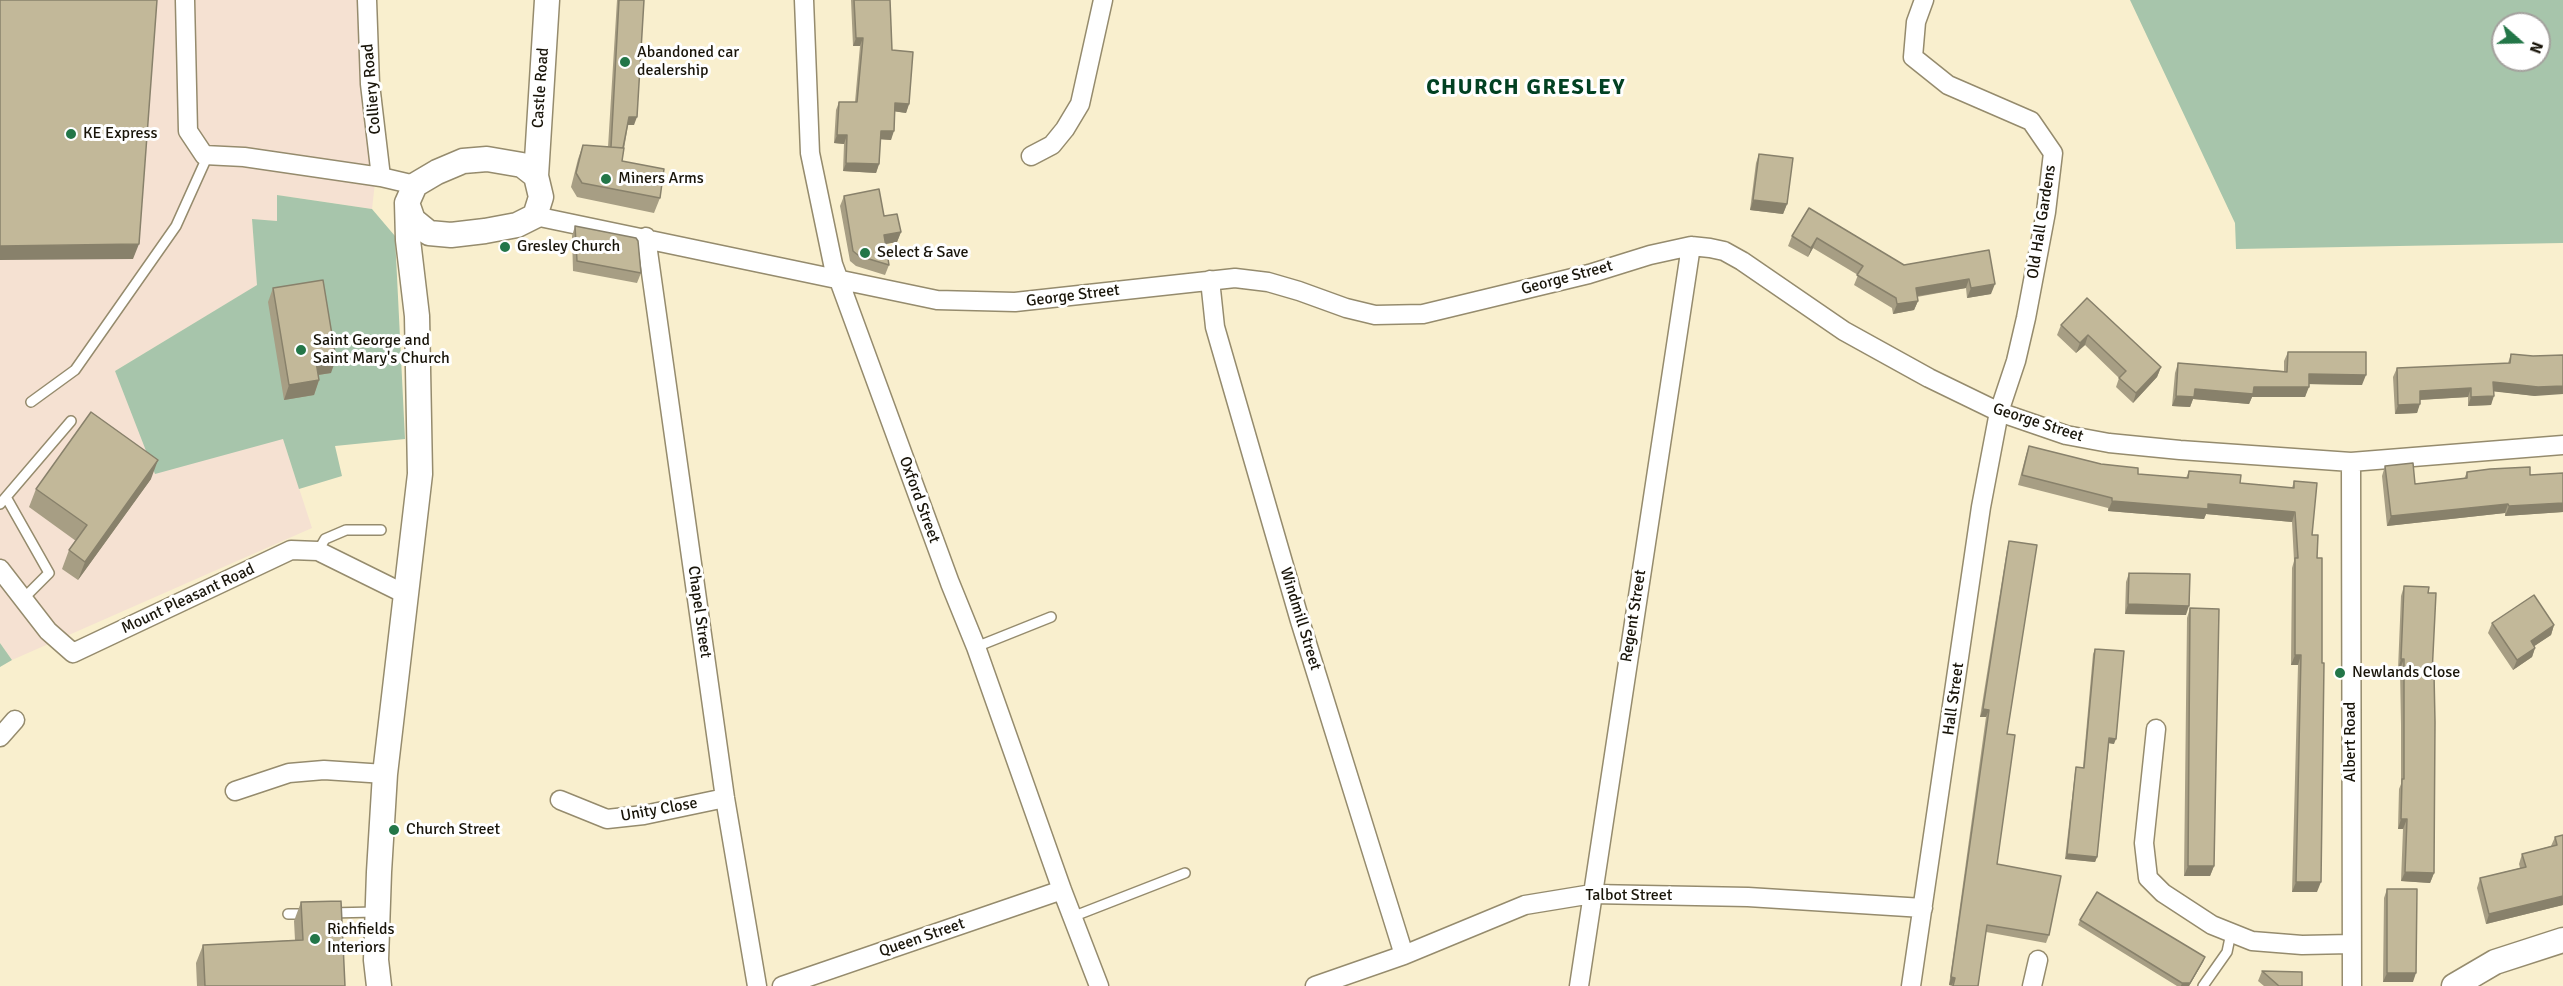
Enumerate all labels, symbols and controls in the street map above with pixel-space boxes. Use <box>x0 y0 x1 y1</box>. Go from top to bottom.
north arrow <box>2491 12 2551 72</box>
text: N <box>2525 39 2547 56</box>
street label: Colliery Road <box>358 43 386 135</box>
place label: Abandoned car dealership <box>637 43 739 81</box>
street label: Castle Road <box>529 47 553 129</box>
marker: Abandoned car dealership <box>618 55 632 69</box>
district label: CHURCH GRESLEY <box>1426 75 1626 101</box>
place label: KE Express <box>83 124 158 144</box>
marker: KE Express <box>64 127 78 141</box>
street label: Old Hall Gardens <box>2024 164 2060 280</box>
place label: Miners Arms <box>618 169 704 189</box>
marker: Miners Arms <box>599 172 613 186</box>
place label: Gresley Church <box>517 237 620 257</box>
marker: Gresley Church <box>498 240 512 254</box>
place label: Select & Save <box>877 243 968 263</box>
marker: Select & Save <box>858 246 872 260</box>
street label: George Street <box>1519 257 1615 299</box>
street label: George Street <box>1025 281 1121 311</box>
place label: Saint George and Saint Mary's Church <box>313 331 450 369</box>
marker: Saint George and Saint Mary's Church <box>294 343 308 357</box>
street label: George Street <box>1990 399 2086 447</box>
street label: Oxford Street <box>894 454 944 546</box>
street label: Mount Pleasant Road <box>118 560 258 638</box>
street label: Chapel Street <box>683 565 715 659</box>
street label: Windmill Street <box>1275 565 1325 673</box>
street label: Regent Street <box>1617 568 1651 664</box>
street label: Hall Street <box>1939 661 1969 737</box>
place label: Newlands Close <box>2352 663 2460 683</box>
marker: Newlands Close <box>2333 666 2347 680</box>
street label: Albert Road <box>2341 702 2361 782</box>
street label: Unity Close <box>619 794 699 826</box>
place label: Church Street <box>406 820 500 840</box>
marker: Church Street <box>387 823 401 837</box>
street label: Talbot Street <box>1586 886 1672 906</box>
street label: Queen Street <box>877 914 967 962</box>
place label: Richfields Interiors <box>327 920 395 958</box>
marker: Richfields Interiors <box>308 932 322 946</box>

